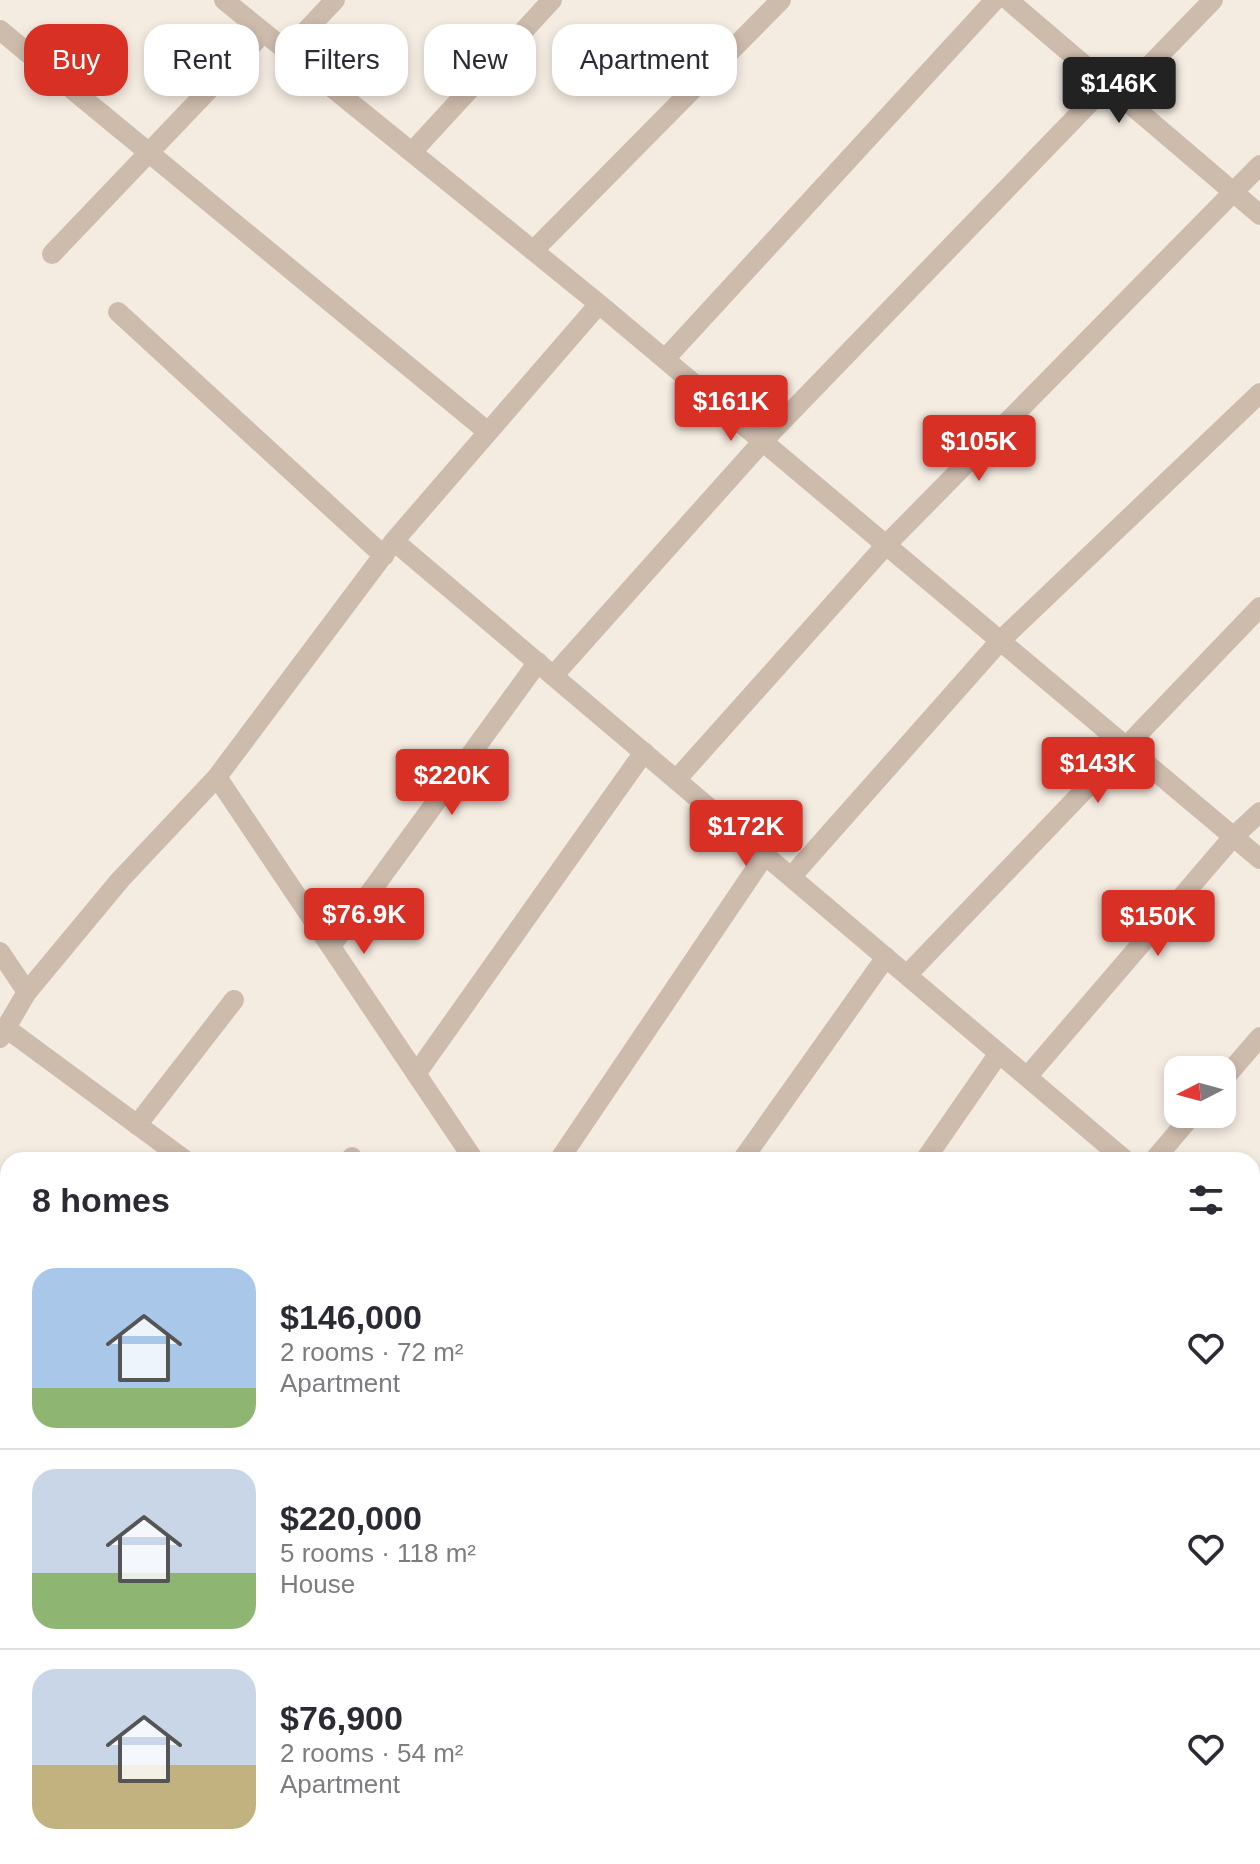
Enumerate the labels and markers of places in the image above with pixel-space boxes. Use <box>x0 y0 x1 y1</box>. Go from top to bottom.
pin: $146K <box>1063 57 1175 125</box>
pin: $161K <box>675 375 787 443</box>
pin: $105K <box>923 415 1035 483</box>
pin: $143K <box>1042 737 1154 805</box>
pin: $220K <box>396 749 508 817</box>
pin: $172K <box>690 800 802 868</box>
pin: $76.9K <box>299 888 429 956</box>
pin: $150K <box>1102 890 1214 958</box>

